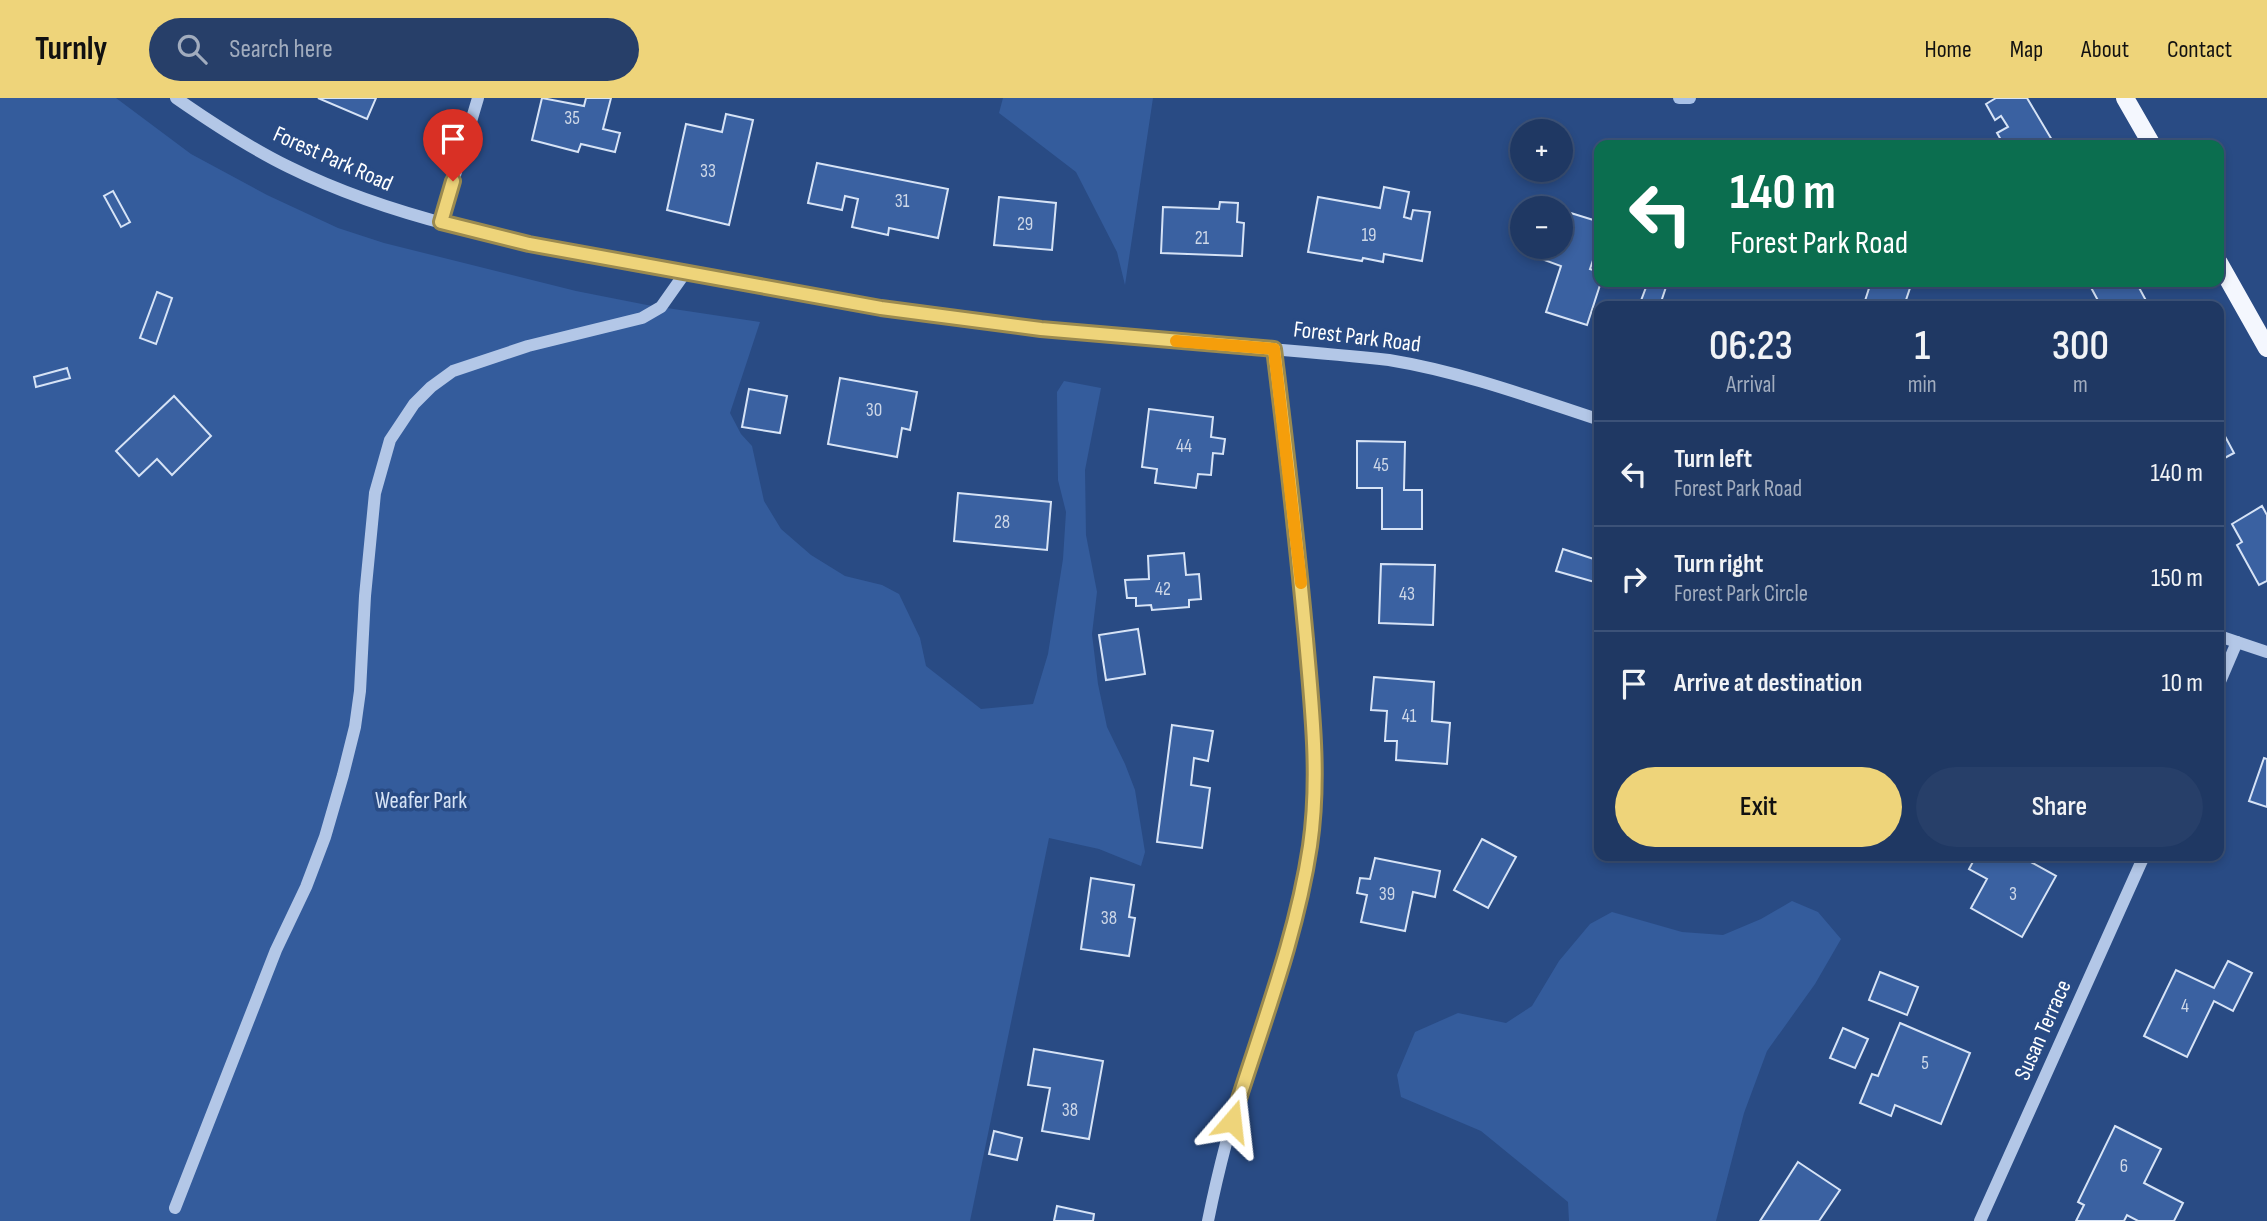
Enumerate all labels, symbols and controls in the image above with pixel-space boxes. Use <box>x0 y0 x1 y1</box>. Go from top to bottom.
search box <box>149 18 639 81</box>
text: Turnly <box>35 29 107 69</box>
icon: search <box>173 30 211 68</box>
text: Search here <box>229 34 333 65</box>
text: Home <box>1924 35 1972 64</box>
text: Map <box>2010 35 2043 64</box>
text: About <box>2081 35 2129 64</box>
text: Contact <box>2167 35 2232 64</box>
house number: 35 <box>564 107 580 130</box>
pin <box>423 109 483 181</box>
map controls <box>1510 119 1573 259</box>
button: + <box>1510 119 1573 182</box>
street label: Forest Park Road <box>269 120 397 198</box>
icon: arrive <box>434 120 472 158</box>
house number: 33 <box>700 160 716 183</box>
text: 140 m <box>1730 164 1836 223</box>
icon: left <box>1615 168 1706 259</box>
house number: 31 <box>895 190 910 213</box>
button: − <box>1510 196 1573 259</box>
house number: 29 <box>1017 213 1033 236</box>
house number: 19 <box>1361 224 1377 247</box>
text: Forest Park Road <box>1730 224 1908 263</box>
house number: 21 <box>1195 227 1210 250</box>
street label: Forest Park Road <box>1292 315 1422 359</box>
text: 06:23 <box>1709 321 1793 372</box>
text: 1 <box>1914 321 1930 372</box>
text: 300 <box>2052 321 2109 372</box>
text: Arrival <box>1726 371 1776 399</box>
text: min <box>1908 371 1937 399</box>
text: m <box>2073 371 2088 399</box>
house number: 30 <box>866 399 882 422</box>
house number: 44 <box>1176 435 1192 458</box>
text: Turn left <box>1674 444 1752 475</box>
house number: 45 <box>1373 454 1389 477</box>
icon: left <box>1615 455 1653 493</box>
text: 140 m <box>2151 458 2203 489</box>
text: Forest Park Road <box>1674 475 1802 503</box>
house number: 28 <box>994 511 1010 534</box>
text: Turn right <box>1674 549 1763 580</box>
icon: right <box>1615 560 1653 598</box>
text: 150 m <box>2151 563 2203 594</box>
house number: 42 <box>1155 578 1171 601</box>
text: Forest Park Circle <box>1674 580 1808 608</box>
house number: 43 <box>1399 583 1415 606</box>
icon: arrive <box>1615 665 1653 703</box>
text: Arrive at destination <box>1674 668 1862 699</box>
text: 10 m <box>2161 668 2203 699</box>
house number: 41 <box>1402 705 1417 728</box>
button: Exit <box>1615 767 1902 847</box>
button: Share <box>1916 767 2203 847</box>
park label: Weafer Park <box>375 787 467 815</box>
house number: 39 <box>1379 883 1395 906</box>
house number: 3 <box>2009 883 2017 906</box>
house number: 38 <box>1101 907 1117 930</box>
street label: Susan Terrace <box>2008 975 2078 1085</box>
house number: 4 <box>2181 995 2189 1018</box>
house number: 5 <box>1921 1052 1929 1075</box>
position arrow <box>1195 1084 1269 1158</box>
house number: 38 <box>1062 1099 1078 1122</box>
house number: 6 <box>2120 1155 2128 1178</box>

